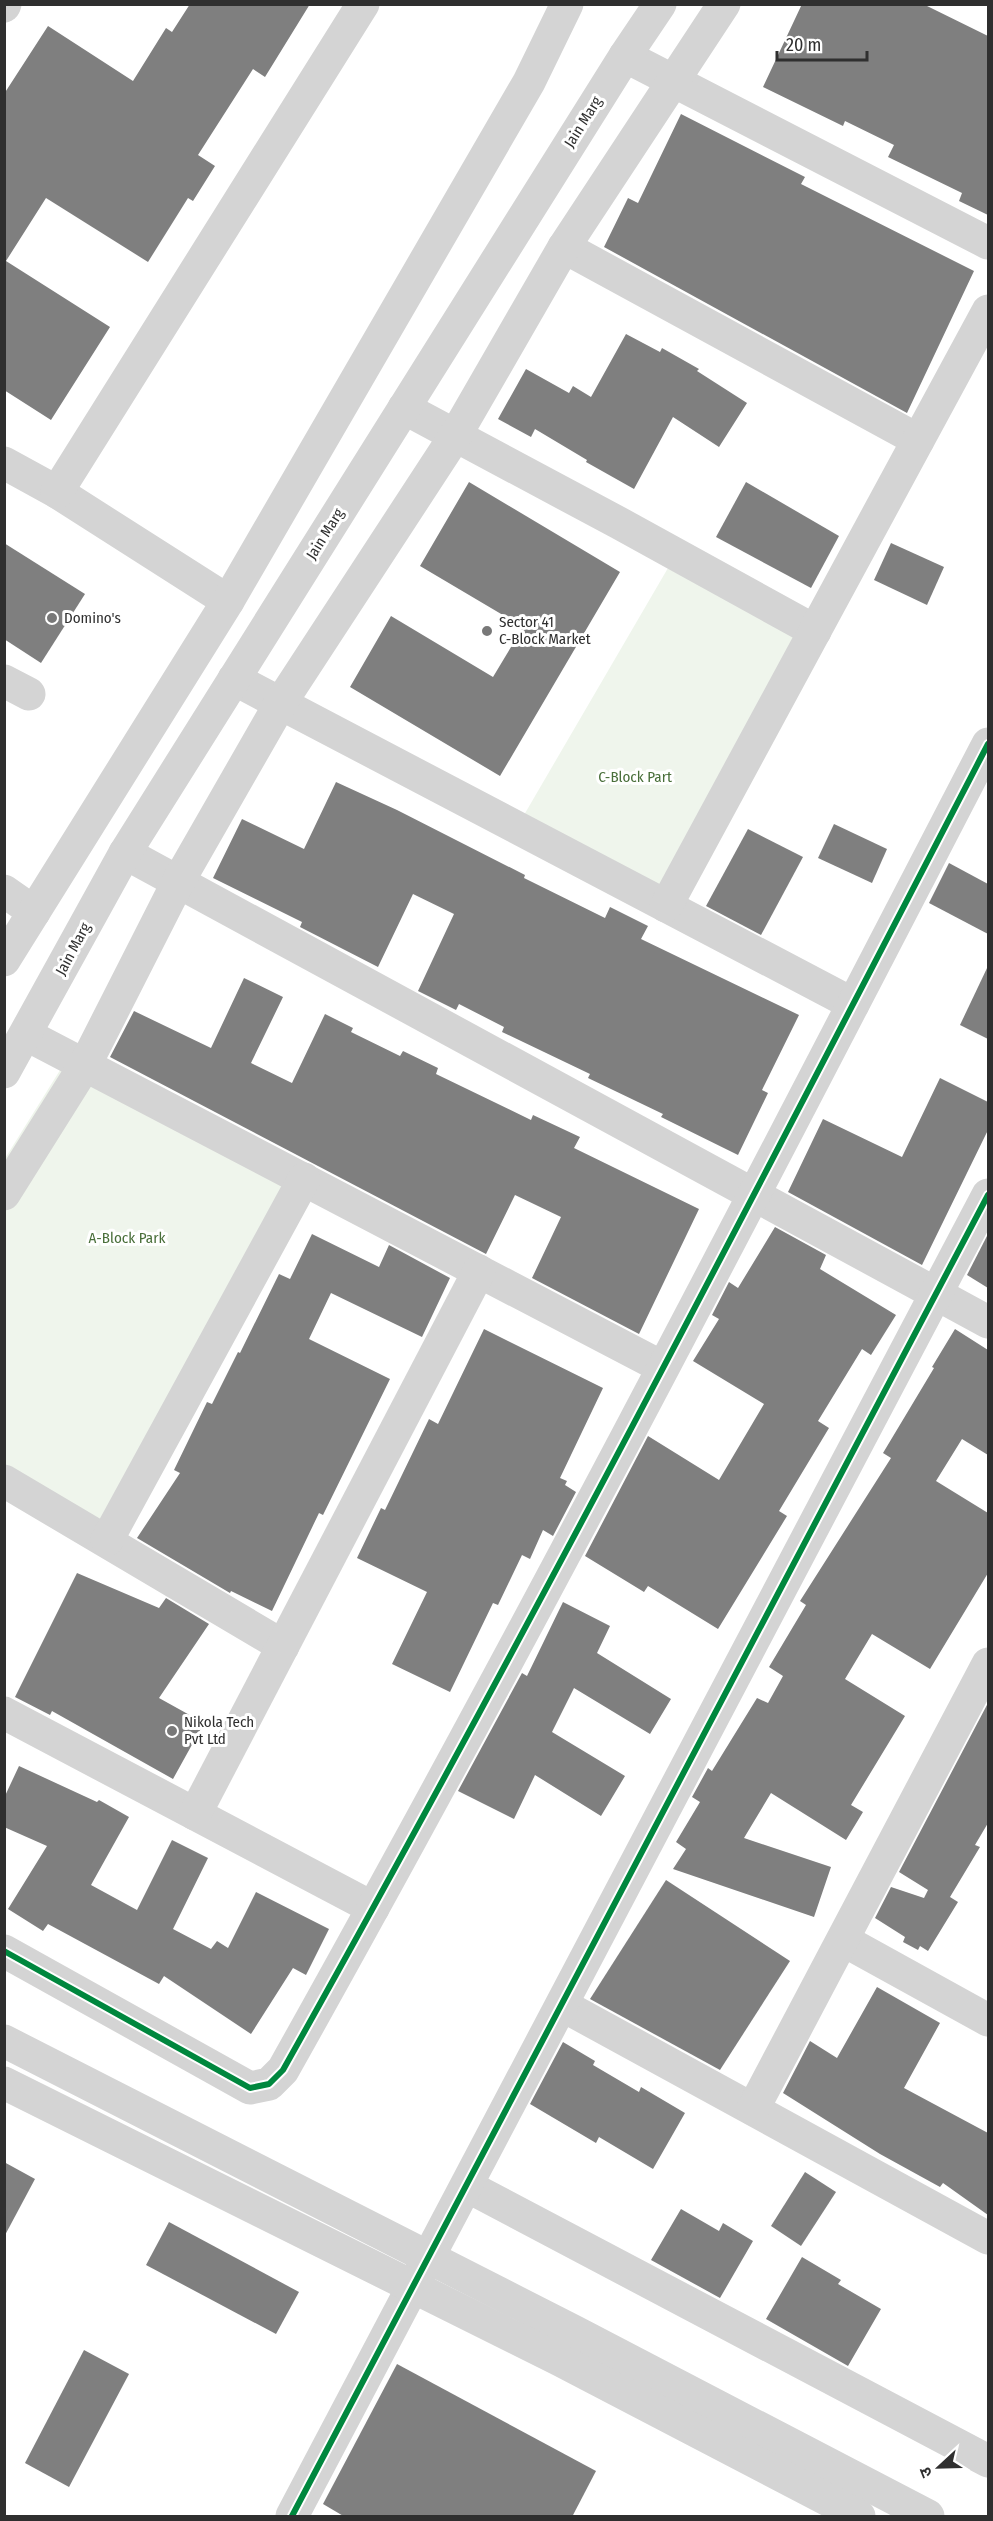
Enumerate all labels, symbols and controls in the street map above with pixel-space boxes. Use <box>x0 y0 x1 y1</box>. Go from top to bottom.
scale bar <box>777 24 867 62</box>
text: 20 m <box>786 34 821 56</box>
street label: Jain Marg <box>560 93 606 151</box>
street label: Jain Marg <box>302 505 348 563</box>
place label: Domino's <box>64 609 121 627</box>
marker: Domino's <box>45 611 59 625</box>
place label: Sector 41 C-Block Market <box>499 613 591 648</box>
marker: Sector 41 C-Block Market <box>480 624 494 638</box>
park label: C-Block Part <box>598 768 672 786</box>
street label: Jain Marg <box>52 920 94 978</box>
park label: A-Block Park <box>89 1229 165 1247</box>
place label: Nikola Tech Pvt Ltd <box>184 1713 254 1748</box>
marker: Nikola Tech Pvt Ltd <box>165 1724 179 1738</box>
north arrow <box>909 2437 969 2497</box>
text: उ <box>915 2464 936 2480</box>

